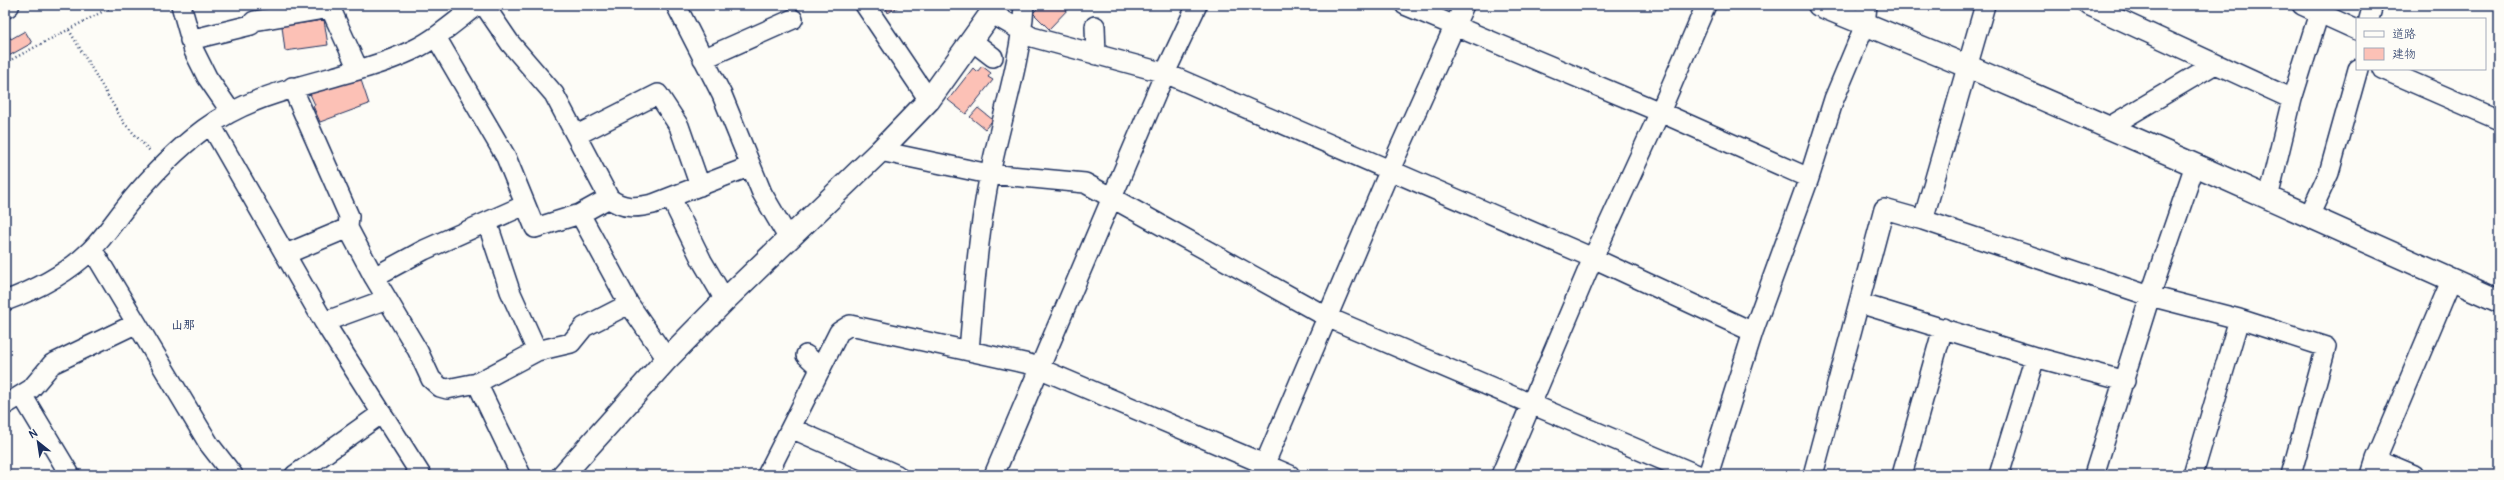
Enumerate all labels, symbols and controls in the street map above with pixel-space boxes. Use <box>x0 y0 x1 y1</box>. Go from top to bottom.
legend <box>2356 18 2486 70</box>
text: 道路 <box>2392 27 2416 42</box>
text: 建物 <box>2392 47 2416 62</box>
district label: 山那 <box>171 318 195 333</box>
north arrow <box>18 422 58 462</box>
text: N <box>27 426 40 441</box>

